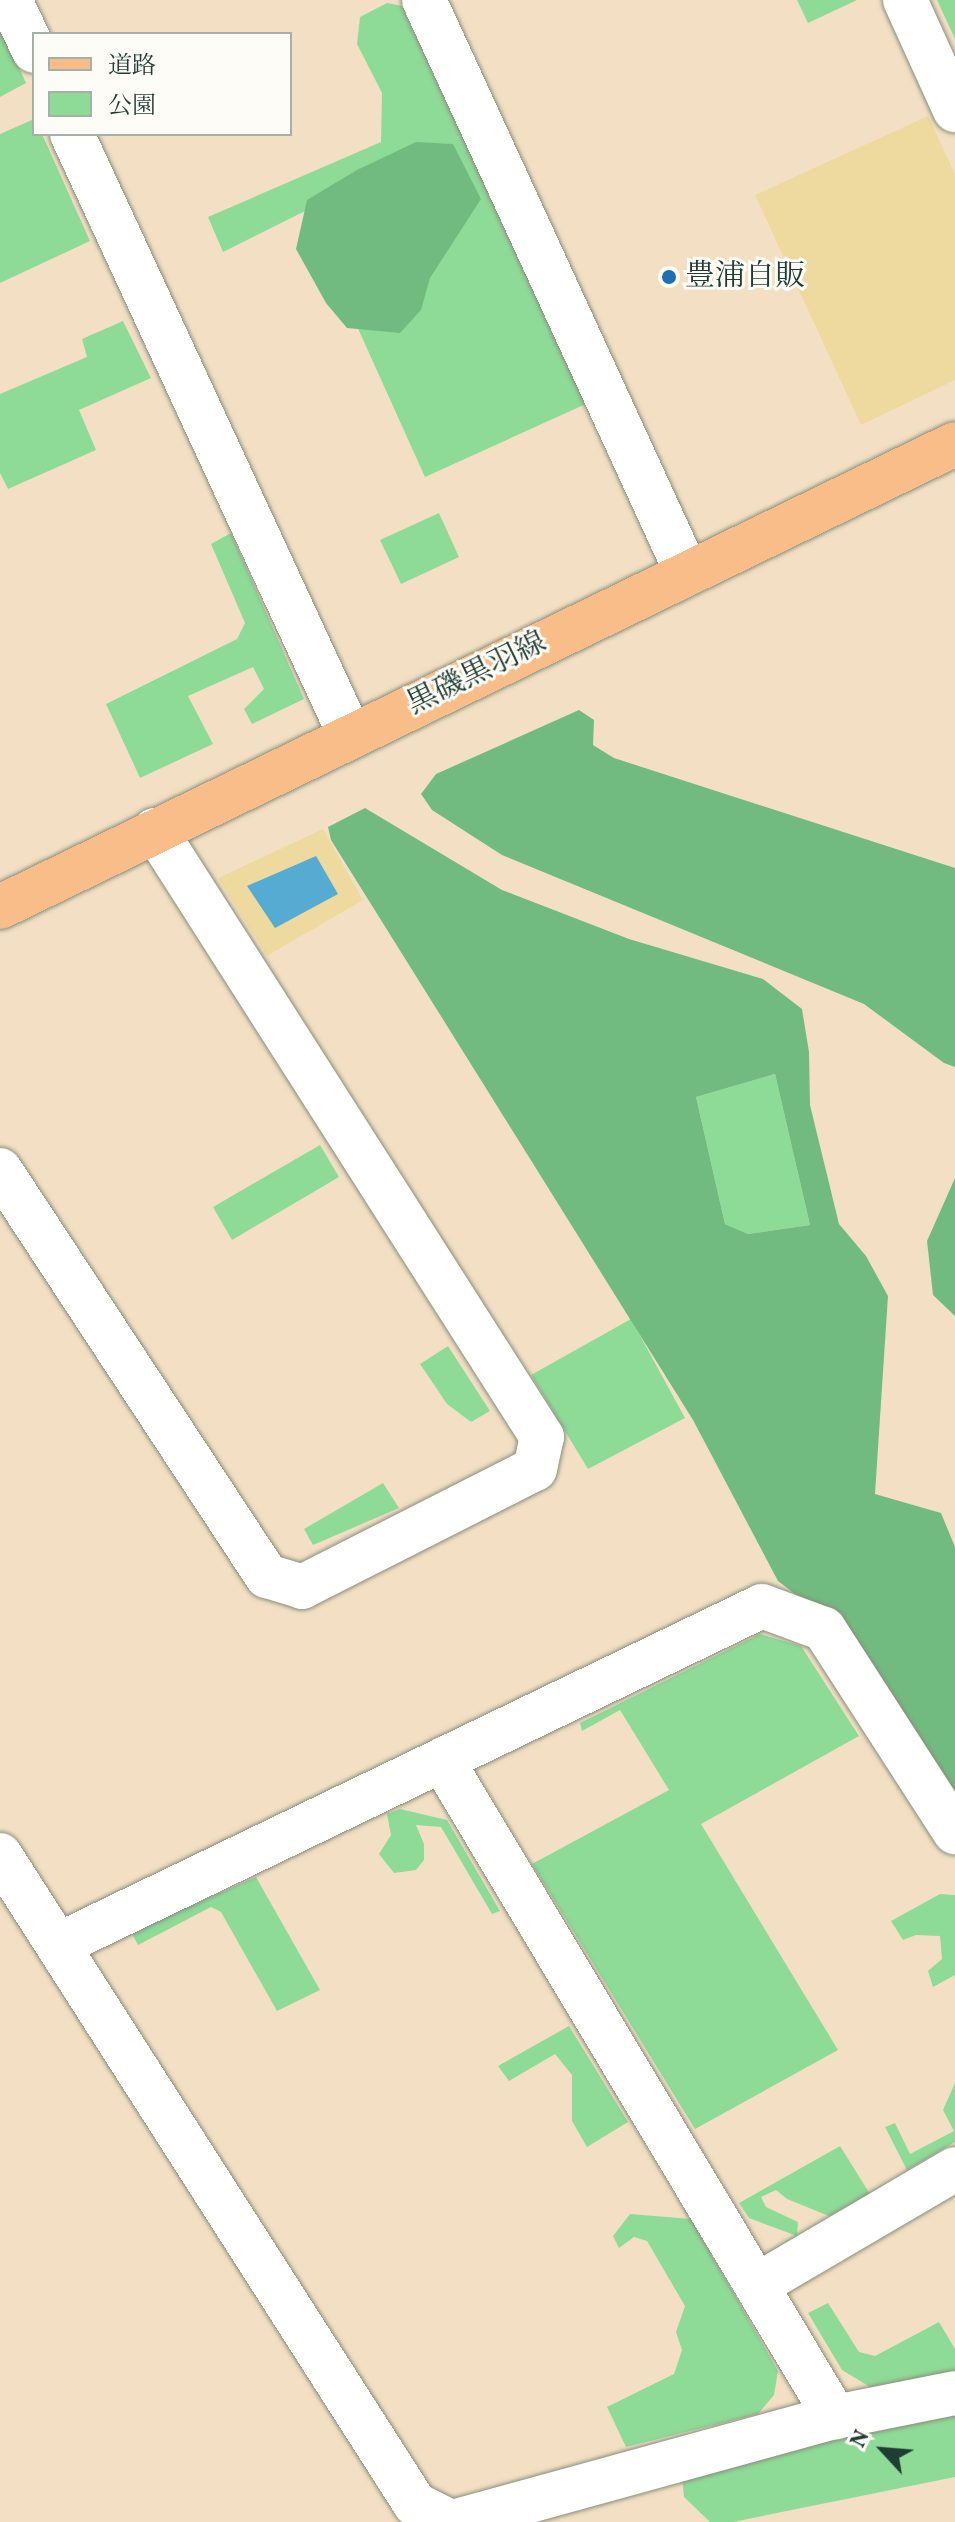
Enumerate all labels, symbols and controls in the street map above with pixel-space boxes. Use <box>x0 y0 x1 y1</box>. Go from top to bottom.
legend <box>32 32 292 136</box>
text: 道路 <box>108 50 156 84</box>
text: 公園 <box>108 90 156 124</box>
place label: 豊浦自販 <box>685 259 805 295</box>
marker: 豊浦自販 <box>660 268 678 286</box>
street label: 黒磯黒羽線 <box>402 625 552 723</box>
north arrow <box>843 2410 923 2490</box>
text: N <box>844 2425 878 2453</box>

